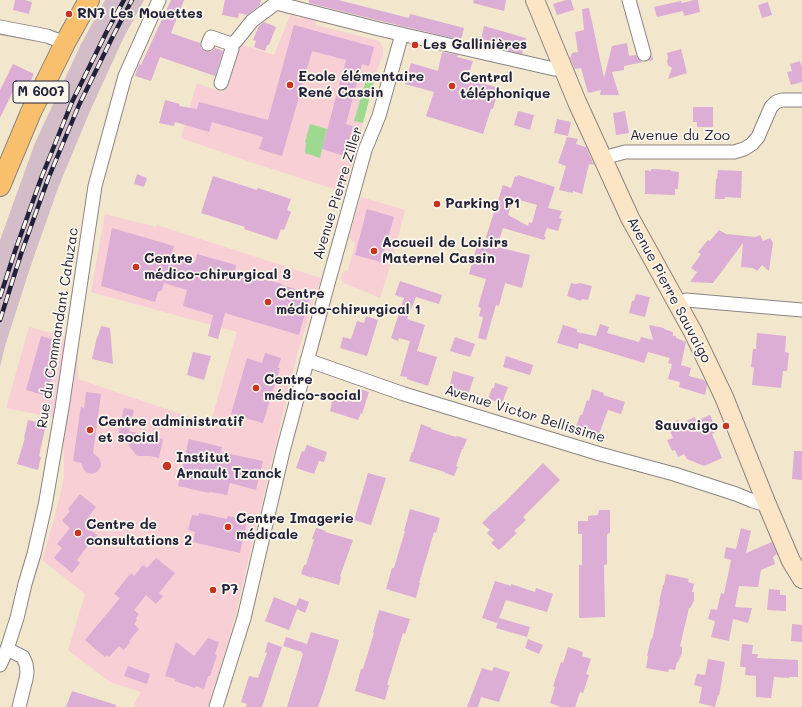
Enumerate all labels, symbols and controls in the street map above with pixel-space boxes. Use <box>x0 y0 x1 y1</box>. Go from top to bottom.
place label: RN7 Les Mouettes <box>77 6 203 22</box>
marker: RN7 Les Mouettes <box>64 9 74 19</box>
place label: Les Gallinières <box>423 37 527 53</box>
marker: Les Gallinières <box>410 40 420 50</box>
place label: Ecole élémentaire René Cassin <box>298 69 424 102</box>
place label: Central téléphonique <box>460 70 550 102</box>
marker: Ecole élémentaire René Cassin <box>285 80 295 90</box>
road number: M 6007 <box>13 81 69 103</box>
marker: Central téléphonique <box>447 81 457 91</box>
street label: Avenue Pierre Ziller <box>310 125 366 261</box>
street label: Avenue du Zoo <box>630 128 730 144</box>
place label: Parking P1 <box>445 196 520 212</box>
marker: Parking P1 <box>432 199 442 209</box>
street label: Avenue Pierre Sauvaigo <box>623 214 715 366</box>
street label: Rue du Commandant Cahuzac <box>34 226 82 430</box>
place label: Accueil de Loisirs Maternel Cassin <box>382 235 508 268</box>
marker: Accueil de Loisirs Maternel Cassin <box>369 246 379 256</box>
place label: Centre médico-chirurgical 3 <box>144 251 291 284</box>
marker: Centre médico-chirurgical 3 <box>131 262 141 272</box>
place label: Centre médico-chirurgical 1 <box>276 286 421 318</box>
marker: Centre médico-chirurgical 1 <box>263 297 273 307</box>
place label: Centre médico-social <box>264 372 361 404</box>
street label: Avenue Victor Bellissime <box>443 382 607 446</box>
marker: Centre médico-social <box>251 383 261 393</box>
place label: Centre administratif et social <box>98 414 244 446</box>
place label: Sauvaigo <box>655 418 718 434</box>
marker: Sauvaigo <box>721 421 731 431</box>
marker: Centre administratif et social <box>85 425 95 435</box>
place label: Institut Arnault Tzanck <box>176 450 281 482</box>
marker: Institut Arnault Tzanck <box>161 460 173 472</box>
place label: Centre Imagerie médicale <box>236 511 354 544</box>
place label: Centre de consultations 2 <box>86 517 192 550</box>
marker: Centre Imagerie médicale <box>223 522 233 532</box>
marker: Centre de consultations 2 <box>73 528 83 538</box>
place label: P7 <box>221 582 238 598</box>
marker: P7 <box>208 585 218 595</box>

